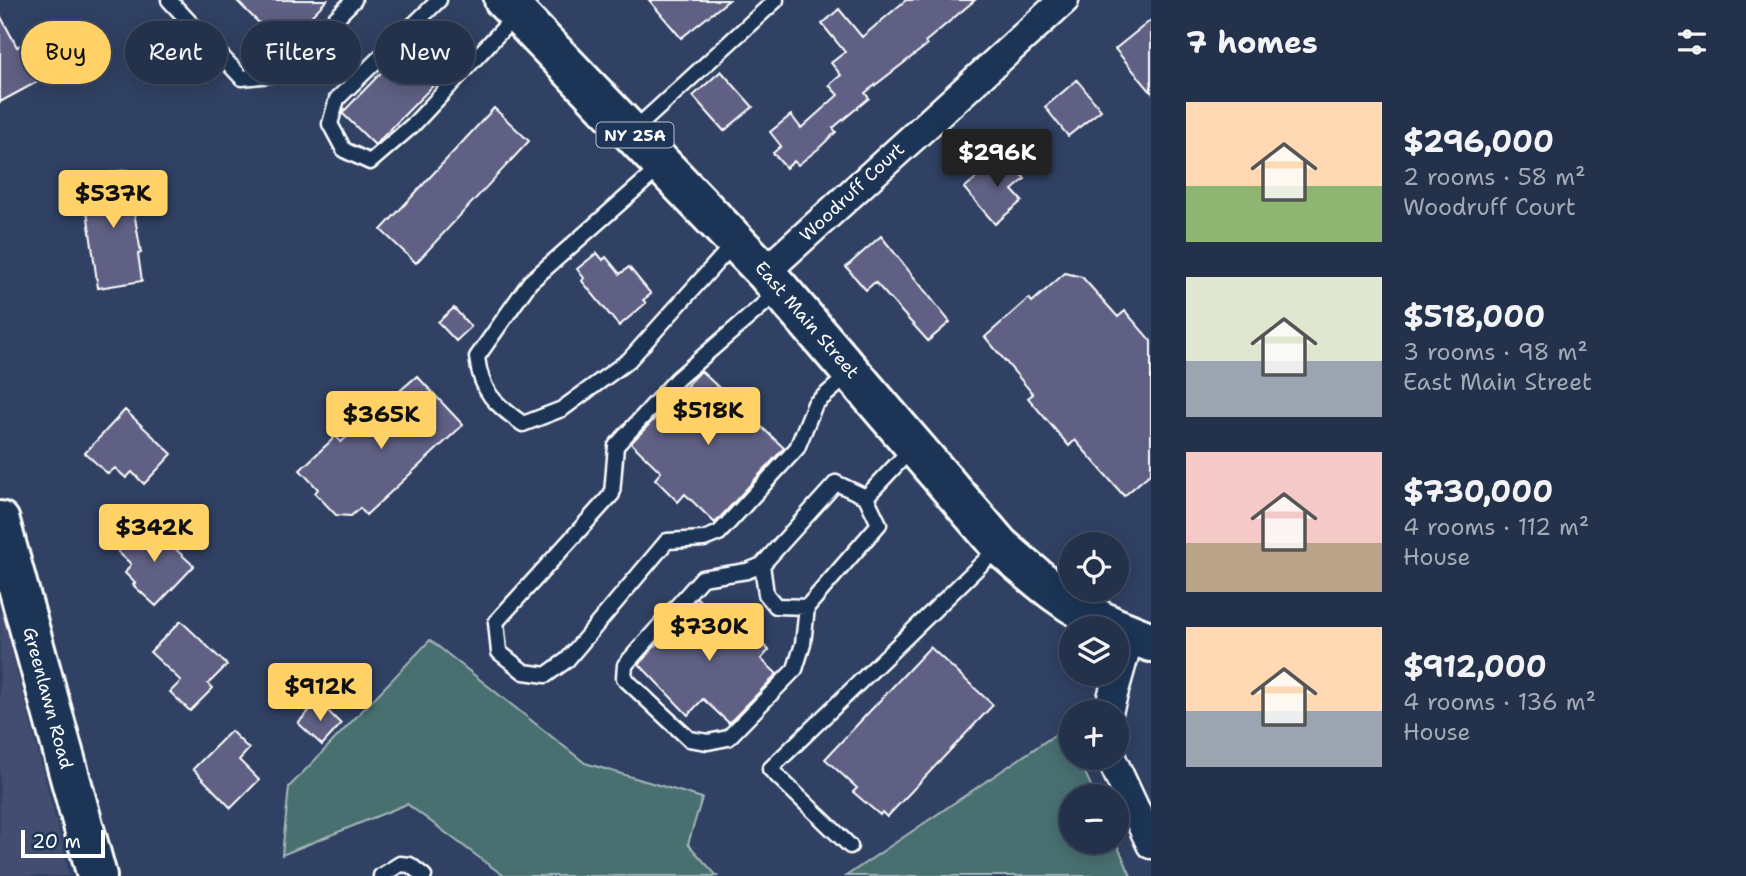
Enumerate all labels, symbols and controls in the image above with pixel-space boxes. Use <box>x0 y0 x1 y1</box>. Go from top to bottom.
chip: Buy <box>21 21 111 84</box>
chip: Rent <box>125 21 227 84</box>
chip: Filters <box>241 21 361 84</box>
chip: New <box>375 21 475 84</box>
text: 7 homes <box>1186 22 1318 63</box>
icon: filters <box>1673 23 1711 61</box>
text: $296,000 <box>1403 121 1554 162</box>
road number: NY 25A <box>596 122 674 148</box>
pin: $296K <box>948 130 1046 189</box>
icon: home <box>1242 130 1326 214</box>
street label: Woodruff Court <box>794 137 910 247</box>
text: $296K <box>958 137 1036 167</box>
text: 2 rooms · 58 m² <box>1403 162 1586 192</box>
pin: $537K <box>64 170 162 230</box>
text: $537K <box>75 178 151 208</box>
text: Woodruff Court <box>1403 192 1576 222</box>
street label: East Main Street <box>749 256 865 384</box>
text: $518,000 <box>1403 296 1545 337</box>
icon: home <box>1242 305 1326 389</box>
text: 3 rooms · 98 m² <box>1403 337 1588 367</box>
text: East Main Street <box>1403 367 1592 397</box>
pin: $518K <box>659 388 757 447</box>
pin: $365K <box>332 392 430 451</box>
text: $518K <box>672 395 744 425</box>
text: $365K <box>342 399 420 429</box>
text: $730,000 <box>1403 471 1553 512</box>
icon: home <box>1242 480 1326 564</box>
pin: $342K <box>105 504 203 564</box>
text: $342K <box>115 512 193 542</box>
text: 4 rooms · 112 m² <box>1403 512 1589 542</box>
map controls <box>1059 532 1129 854</box>
button: locate <box>1059 532 1129 602</box>
text: House <box>1403 542 1471 572</box>
pin: $730K <box>660 604 758 663</box>
text: $730K <box>670 611 748 641</box>
button: layers <box>1059 616 1129 686</box>
street label: Greenlawn Road <box>17 624 79 772</box>
text: $912,000 <box>1403 646 1547 687</box>
icon: home <box>1242 655 1326 739</box>
pin: $912K <box>271 664 369 723</box>
text: $912K <box>284 671 356 701</box>
text: 4 rooms · 136 m² <box>1403 687 1596 717</box>
button: + <box>1059 700 1129 770</box>
text: House <box>1403 717 1471 747</box>
button: − <box>1059 784 1129 854</box>
scale bar <box>21 827 105 859</box>
text: 20 m <box>32 829 81 854</box>

